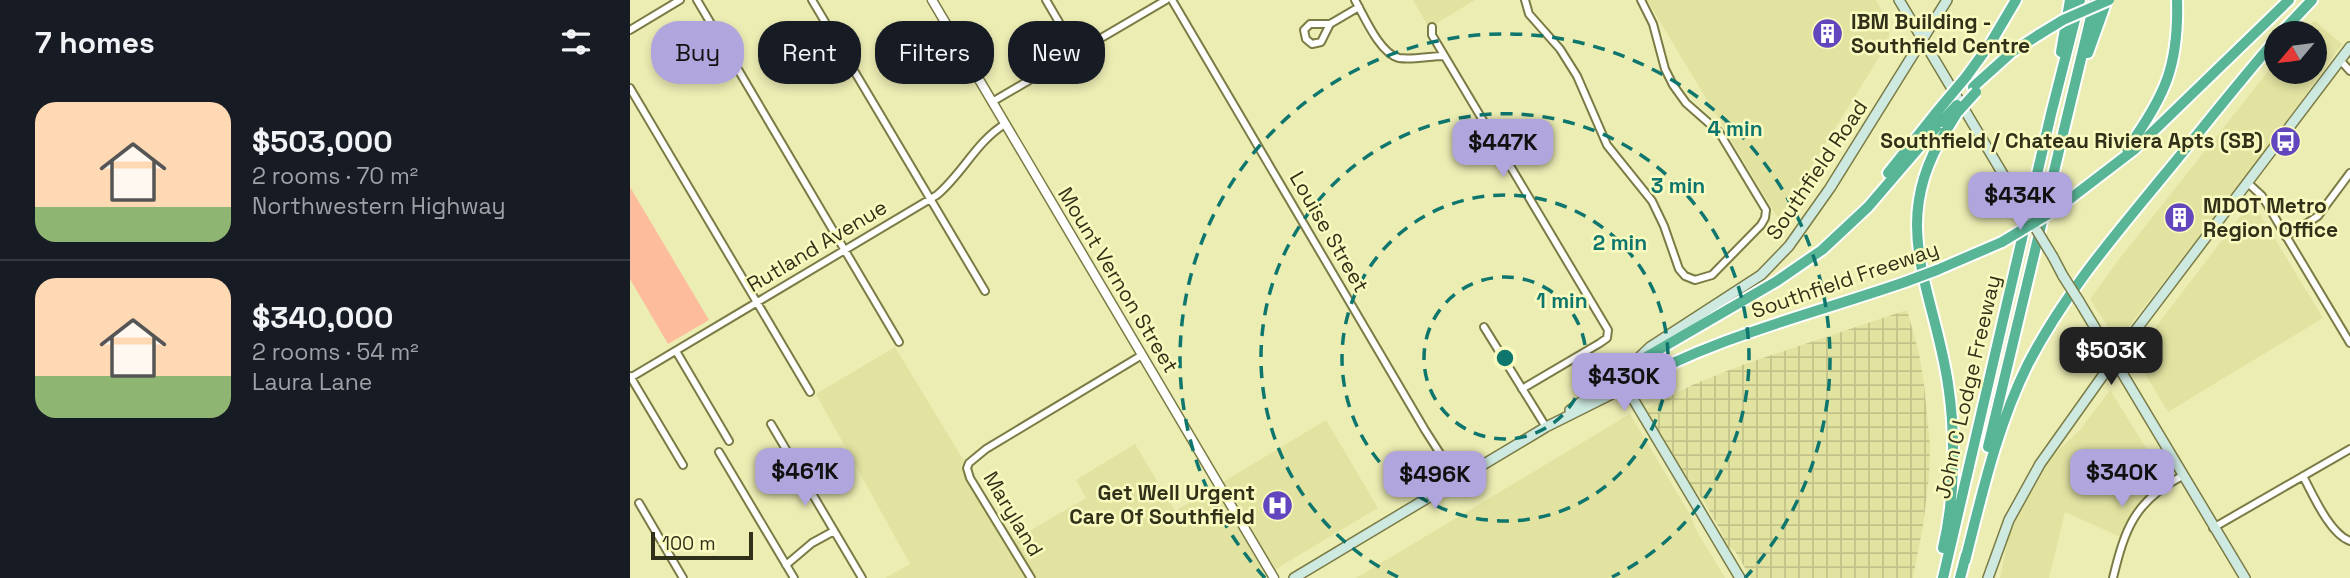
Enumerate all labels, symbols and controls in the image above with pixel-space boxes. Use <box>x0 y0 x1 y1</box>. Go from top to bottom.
place label: IBM Building - Southfield Centre <box>1851 8 2030 59</box>
building icon: IBM Building - Southfield Centre <box>1811 17 1845 51</box>
chip: Buy <box>651 21 744 84</box>
chip: Rent <box>758 21 861 84</box>
chip: Filters <box>875 21 994 84</box>
chip: New <box>1008 21 1105 84</box>
north arrow <box>2264 21 2328 84</box>
map controls <box>2264 21 2327 84</box>
text: 7 homes <box>35 23 155 62</box>
icon: filters <box>557 23 595 61</box>
street label: Southfield Road <box>1760 95 1873 245</box>
text: 4 min <box>1707 115 1763 142</box>
pin: $447K <box>1454 120 1552 179</box>
text: $503,000 <box>252 122 393 161</box>
bus stop icon: Southfield / Chateau Riviera Apts (SB) <box>2269 124 2303 158</box>
text: $447K <box>1468 127 1538 157</box>
place label: Southfield / Chateau Riviera Apts (SB) <box>1880 127 2263 154</box>
icon: home <box>91 130 175 214</box>
text: 2 rooms · 70 m² <box>252 161 418 191</box>
street label: Louise Street <box>1284 166 1375 297</box>
text: 3 min <box>1651 172 1705 199</box>
pin: $434K <box>1971 173 2069 232</box>
text: $434K <box>1984 180 2056 210</box>
street label: Mount Vernon Street <box>1052 182 1185 378</box>
text: Northwestern Highway <box>252 191 506 221</box>
place label: MDOT Metro Region Office <box>2203 192 2338 243</box>
street label: Rutland Avenue <box>742 193 892 298</box>
building icon: MDOT Metro Region Office <box>2163 201 2197 235</box>
text: 2 min <box>1593 229 1647 256</box>
street label: Southfield Freeway <box>1748 235 1942 324</box>
street label: John C Lodge Freeway <box>1929 272 2006 501</box>
text: 1 min <box>1536 287 1588 314</box>
text: $340,000 <box>252 298 393 337</box>
icon: home <box>91 306 175 390</box>
pin: $503K <box>2062 328 2160 387</box>
text: $503K <box>2075 335 2147 365</box>
text: 2 rooms · 54 m² <box>252 337 419 367</box>
centre of rings <box>1493 346 1517 370</box>
pin: $430K <box>1575 354 1673 413</box>
text: $430K <box>1588 361 1660 391</box>
text: Laura Lane <box>252 367 372 397</box>
pin: $461K <box>756 448 854 508</box>
pin: $340K <box>2073 449 2171 509</box>
pin: $496K <box>1386 452 1484 511</box>
text: $461K <box>771 456 839 486</box>
text: $340K <box>2086 457 2158 487</box>
text: $496K <box>1399 459 1471 489</box>
street label: Maryland <box>977 466 1049 561</box>
place label: Get Well Urgent Care Of Southfield <box>1069 479 1255 530</box>
hospital icon: Get Well Urgent Care Of Southfield <box>1261 488 1295 522</box>
scale bar <box>651 529 752 561</box>
text: 100 m <box>662 531 716 556</box>

